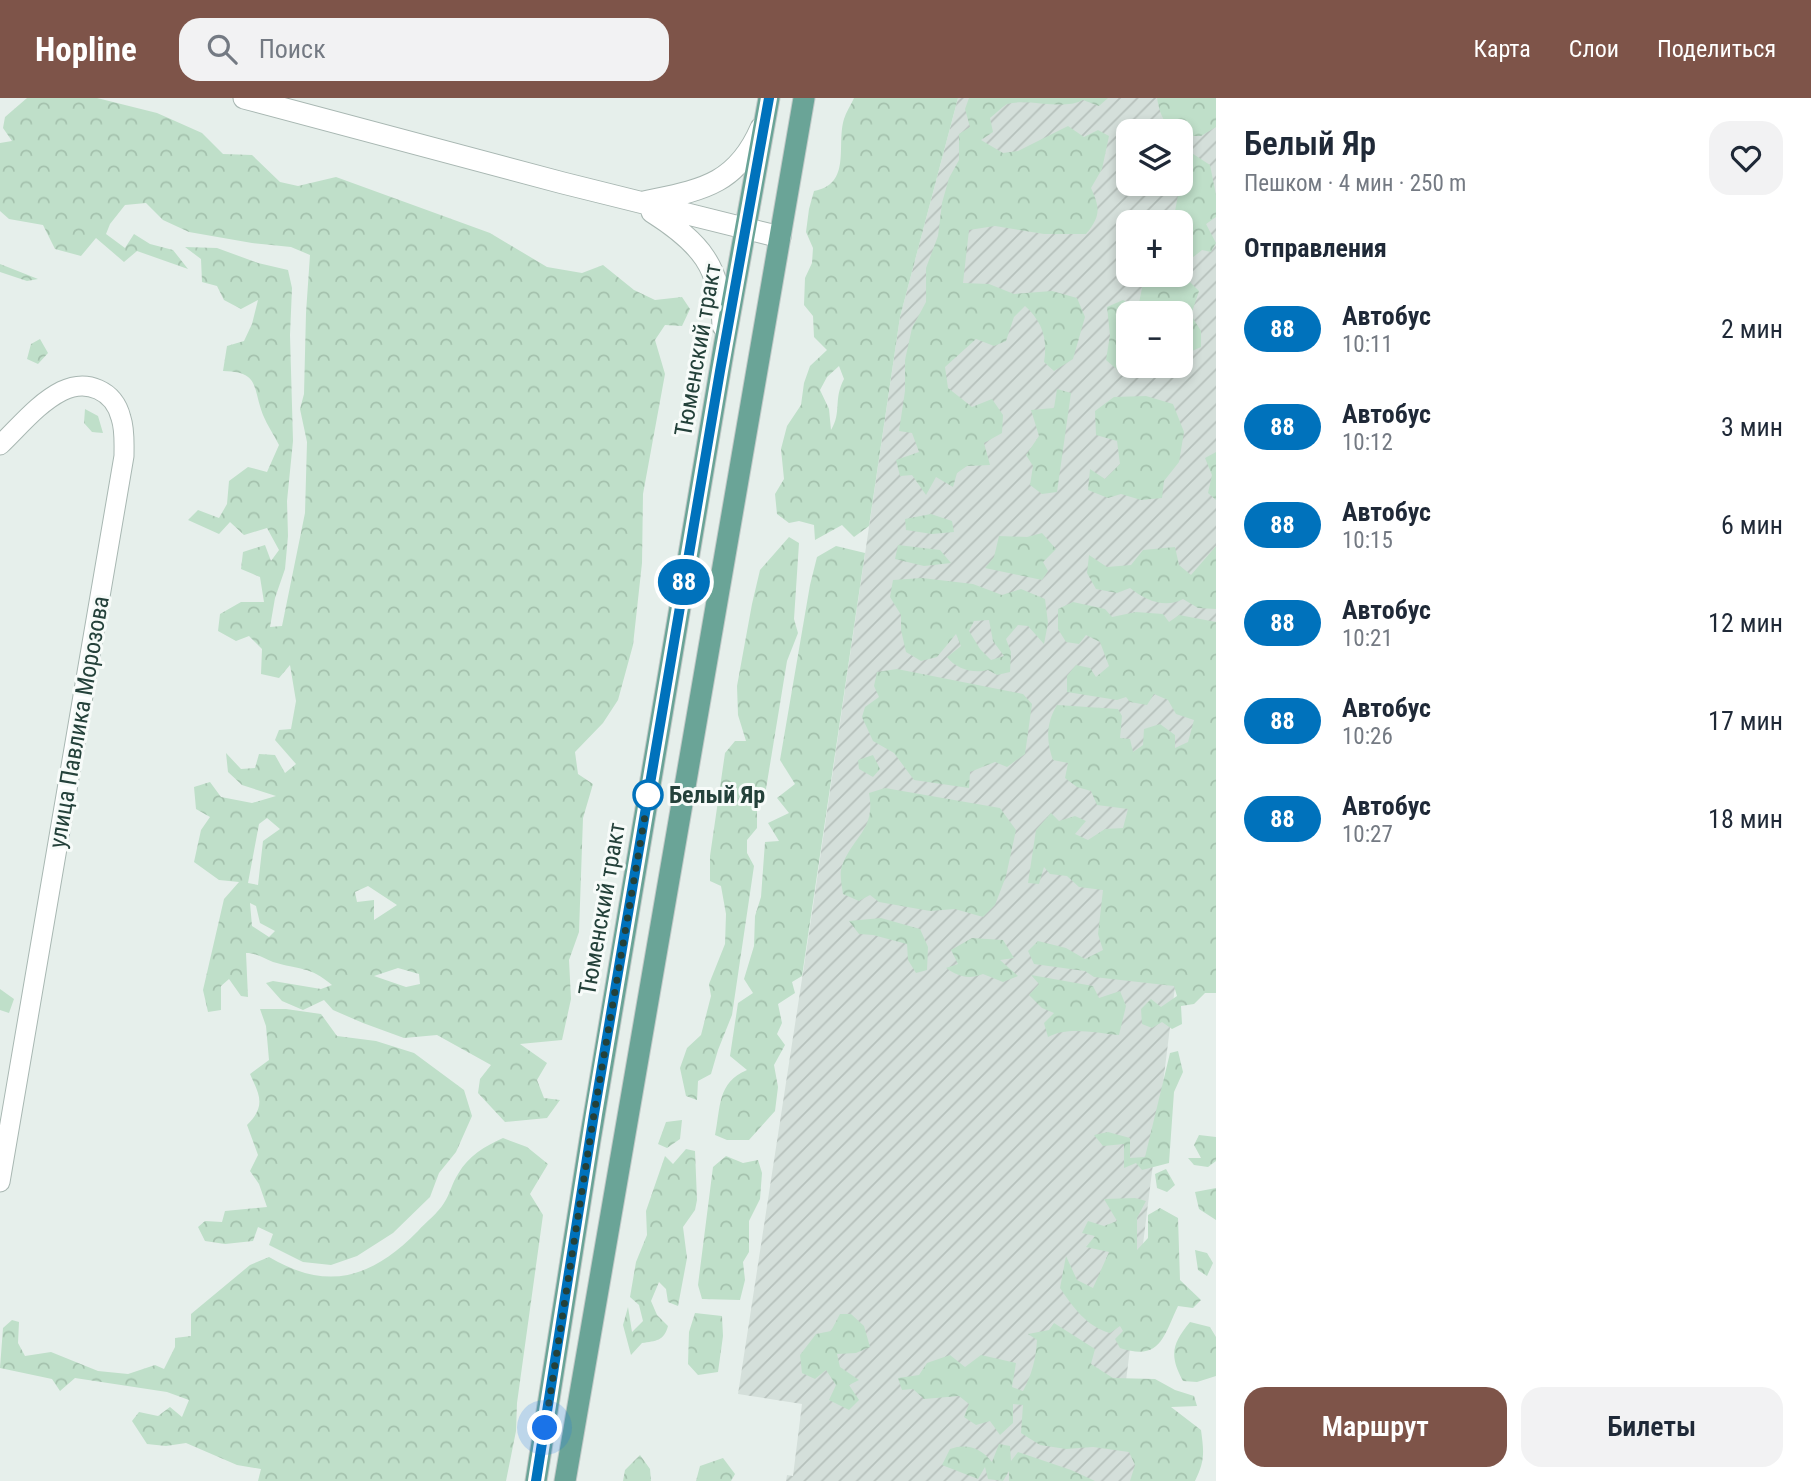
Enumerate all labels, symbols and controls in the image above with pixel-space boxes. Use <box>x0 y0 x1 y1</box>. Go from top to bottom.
search box <box>179 18 669 81</box>
text: Hopline <box>35 30 137 69</box>
icon: search <box>203 30 241 68</box>
text: Поиск <box>259 34 326 64</box>
text: Карта <box>1473 35 1531 63</box>
text: Слои <box>1569 35 1619 63</box>
text: Поделиться <box>1657 35 1776 63</box>
map controls <box>1116 119 1193 378</box>
button: layers <box>1116 119 1193 196</box>
button: heart <box>1709 121 1783 195</box>
text: Белый Яр <box>1244 124 1376 163</box>
text: Пешком · 4 мин · 250 m <box>1244 170 1466 197</box>
button: + <box>1116 210 1193 287</box>
text: Отправления <box>1244 233 1387 263</box>
street label: Тюменский тракт <box>669 261 727 439</box>
button: − <box>1116 301 1193 378</box>
text: Автобус <box>1342 301 1431 331</box>
text: 2 мин <box>1721 314 1783 344</box>
text: 88 <box>1270 315 1295 343</box>
text: 10:11 <box>1342 331 1393 358</box>
text: Автобус <box>1342 399 1431 429</box>
text: 3 мин <box>1721 412 1783 442</box>
text: 88 <box>1270 413 1295 441</box>
text: 10:12 <box>1342 429 1393 456</box>
text: Автобус <box>1342 497 1431 527</box>
text: 6 мин <box>1721 510 1783 540</box>
text: 88 <box>1270 511 1295 539</box>
text: 10:15 <box>1342 527 1393 554</box>
line badge: 88 <box>652 559 716 605</box>
text: 88 <box>672 568 696 596</box>
street label: улица Павлика Морозова <box>43 594 115 850</box>
text: Автобус <box>1342 595 1431 625</box>
text: 12 мин <box>1708 608 1783 638</box>
text: 88 <box>1270 609 1295 637</box>
text: 10:21 <box>1342 625 1393 652</box>
text: Автобус <box>1342 693 1431 723</box>
text: 17 мин <box>1708 706 1783 736</box>
text: 88 <box>1270 707 1295 735</box>
text: 10:26 <box>1342 723 1393 750</box>
marker: Белый Яр <box>633 780 663 810</box>
place label: Белый Яр <box>669 781 765 809</box>
text: Автобус <box>1342 791 1431 821</box>
text: 18 мин <box>1708 804 1783 834</box>
text: 88 <box>1270 805 1295 833</box>
street label: Тюменский тракт <box>573 820 631 998</box>
text: 10:27 <box>1342 821 1393 848</box>
button: Маршрут <box>1244 1387 1507 1467</box>
button: Билеты <box>1521 1387 1783 1467</box>
your location <box>527 1410 562 1445</box>

